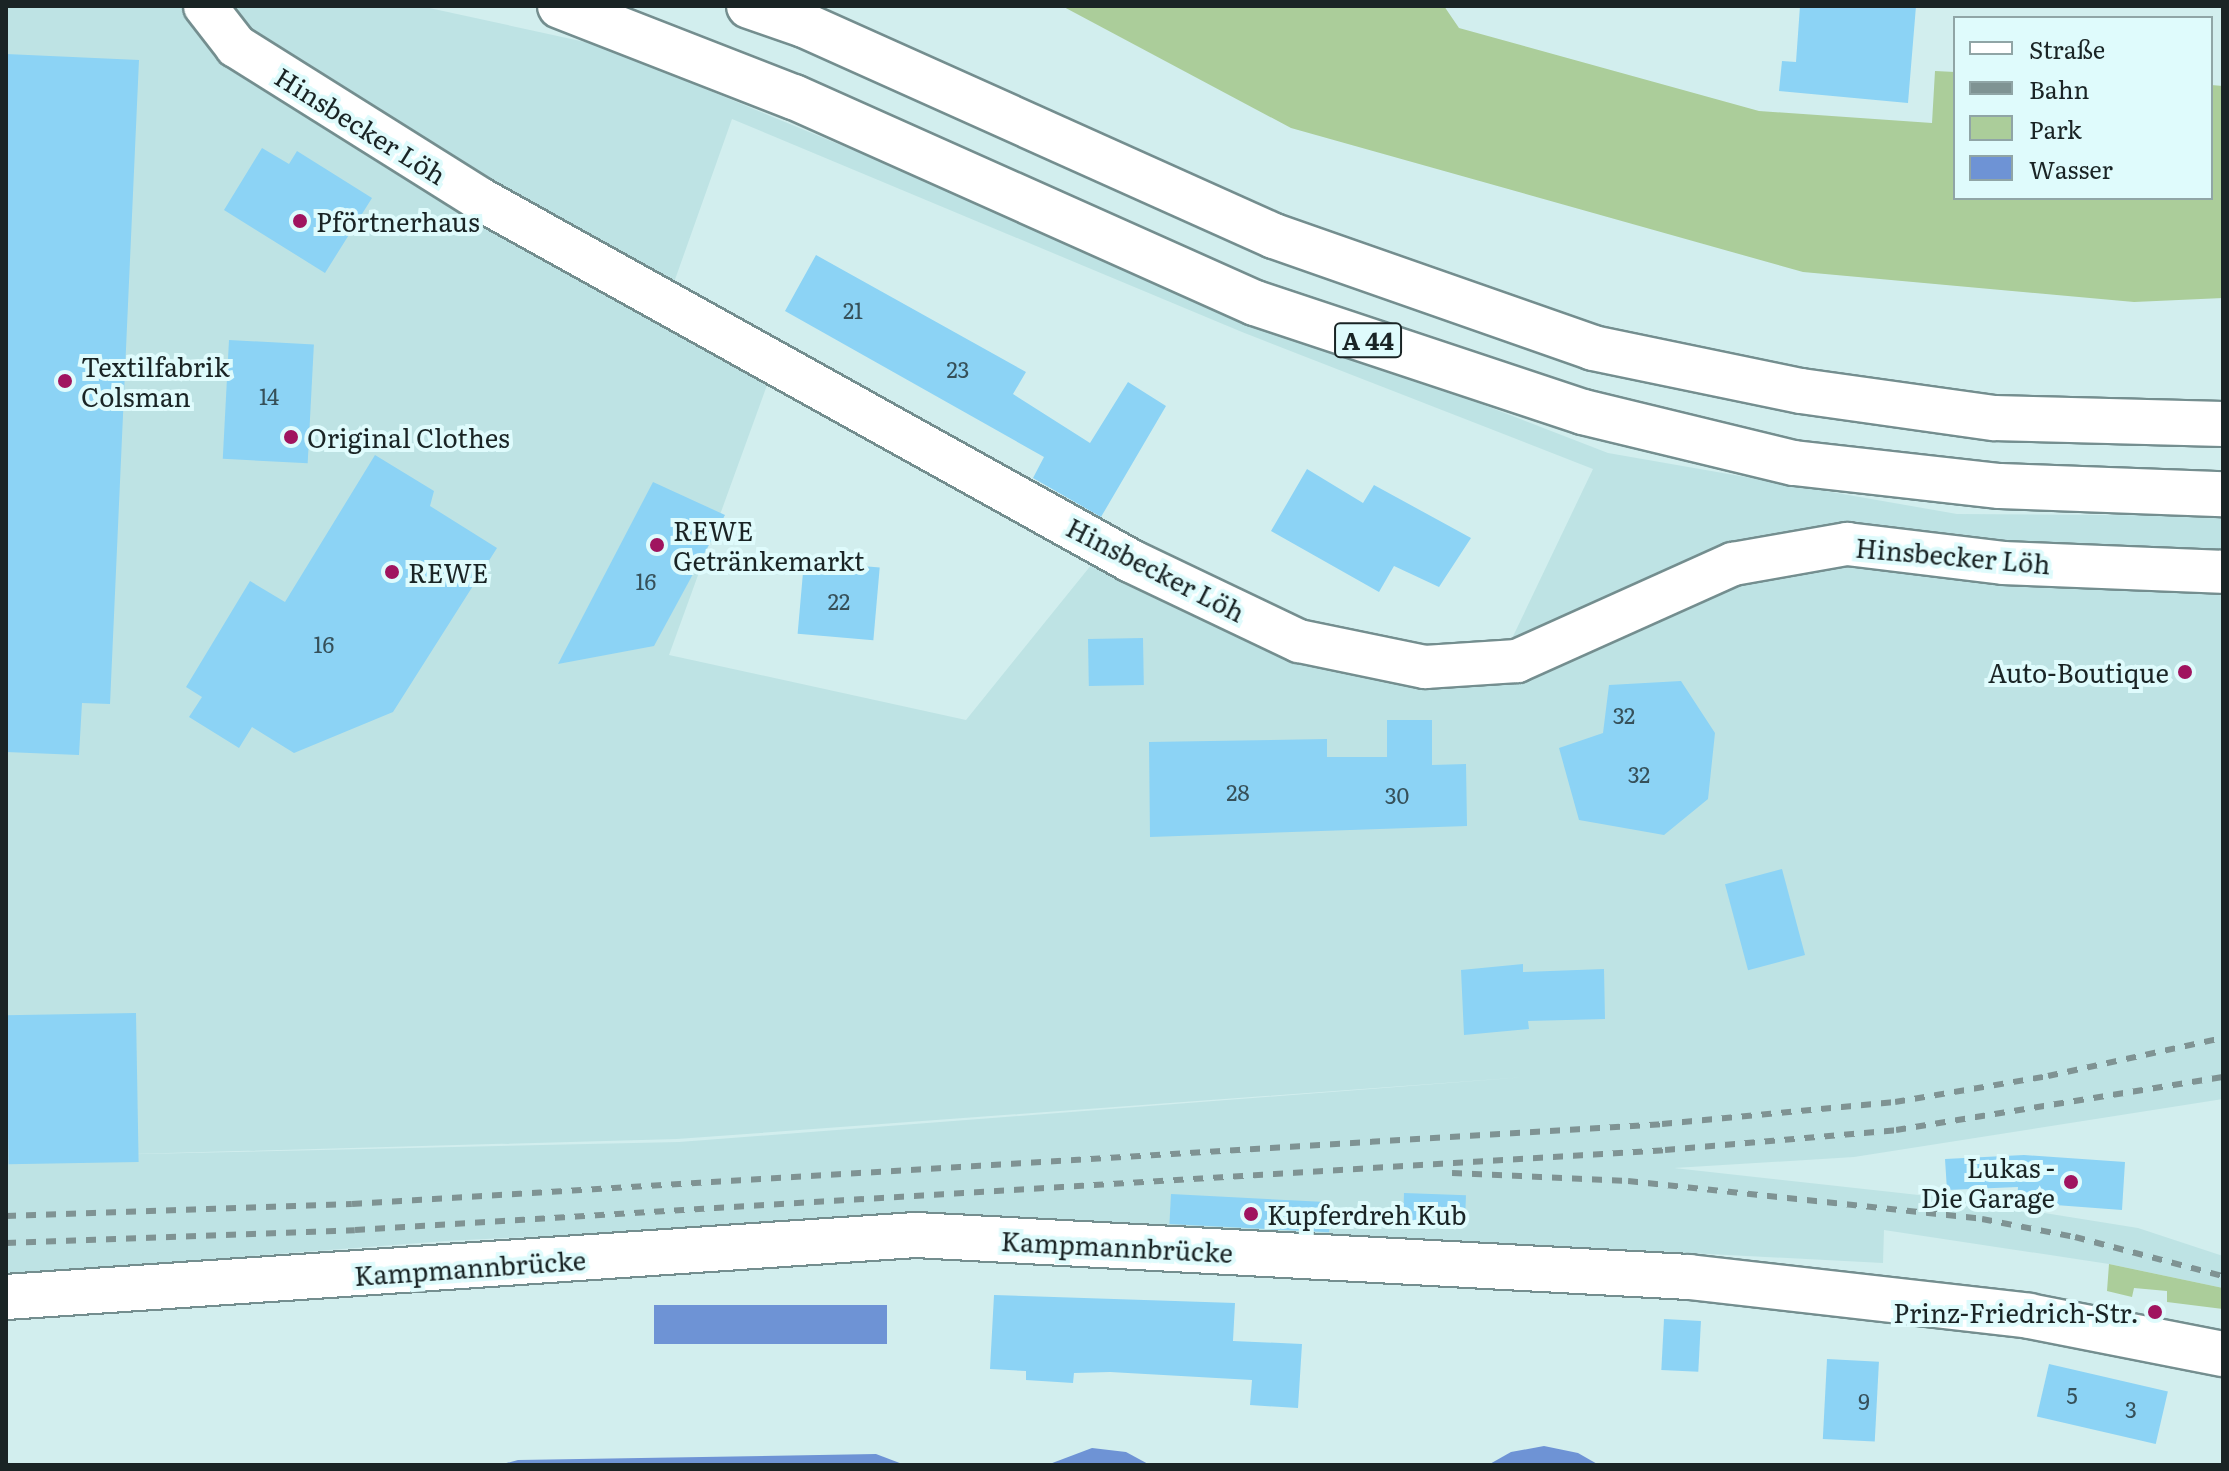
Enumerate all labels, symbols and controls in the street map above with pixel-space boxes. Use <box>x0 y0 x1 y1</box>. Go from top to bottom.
legend <box>1953 16 2213 200</box>
text: Straße <box>2029 31 2105 66</box>
street label: Hinsbecker Löh <box>270 60 452 190</box>
text: Bahn <box>2029 71 2089 106</box>
text: Park <box>2029 111 2082 146</box>
text: Wasser <box>2029 151 2113 186</box>
place label: Pförtnerhaus <box>316 205 480 237</box>
marker: Pförtnerhaus <box>291 212 309 230</box>
house number: 21 <box>843 297 863 323</box>
road number: A 44 <box>1334 320 1402 360</box>
place label: Textilfabrik Colsman <box>81 350 230 412</box>
house number: 23 <box>946 356 970 382</box>
marker: Textilfabrik Colsman <box>56 372 74 390</box>
house number: 14 <box>259 383 279 409</box>
place label: Original Clothes <box>307 421 510 453</box>
marker: Original Clothes <box>282 428 300 446</box>
street label: Hinsbecker Löh <box>1062 511 1250 627</box>
place label: REWE Getränkemarkt <box>673 514 865 576</box>
street label: Hinsbecker Löh <box>1854 531 2052 579</box>
marker: REWE Getränkemarkt <box>648 536 666 554</box>
place label: REWE <box>408 556 488 588</box>
marker: REWE <box>383 563 401 581</box>
house number: 16 <box>636 568 656 594</box>
house number: 22 <box>828 588 850 614</box>
house number: 16 <box>314 631 334 657</box>
place label: Auto-Boutique <box>1988 656 2169 688</box>
marker: Auto-Boutique <box>2176 663 2194 681</box>
house number: 32 <box>1613 702 1635 728</box>
house number: 32 <box>1628 761 1650 787</box>
house number: 28 <box>1226 779 1250 805</box>
house number: 30 <box>1385 782 1409 808</box>
place label: Lukas - Die Garage <box>1921 1151 2055 1212</box>
marker: Lukas - Die Garage <box>2062 1173 2080 1191</box>
place label: Kupferdreh Kub <box>1267 1198 1467 1230</box>
marker: Kupferdreh Kub <box>1242 1205 1260 1223</box>
street label: Kampmannbrücke <box>1000 1224 1234 1268</box>
street label: Kampmannbrücke <box>353 1243 587 1291</box>
place label: Prinz-Friedrich-Str. <box>1893 1296 2139 1328</box>
marker: Prinz-Friedrich-Str. <box>2146 1303 2164 1321</box>
house number: 5 <box>2066 1382 2078 1408</box>
house number: 9 <box>1858 1388 1870 1414</box>
house number: 3 <box>2125 1396 2137 1422</box>

